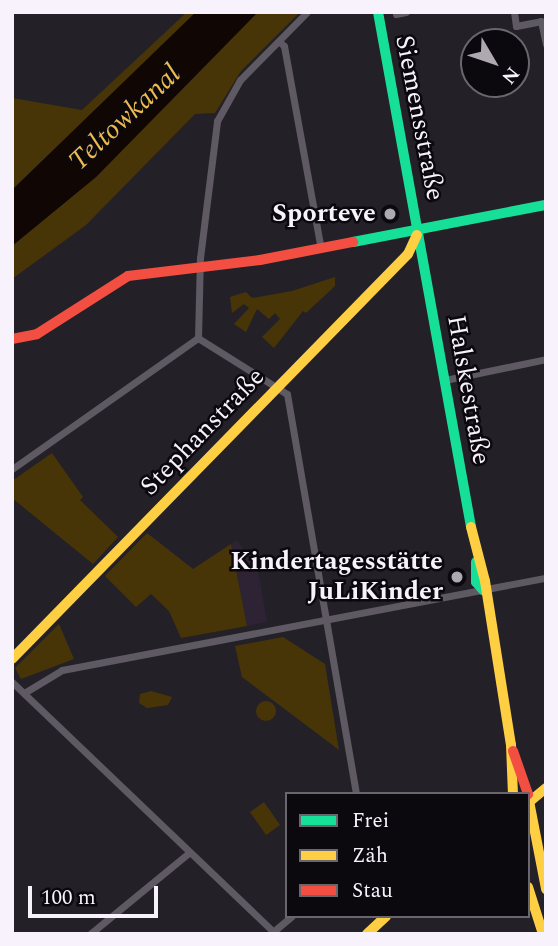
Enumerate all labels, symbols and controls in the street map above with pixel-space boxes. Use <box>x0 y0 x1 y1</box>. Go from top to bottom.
north arrow <box>460 28 530 98</box>
street label: Siemensstraße <box>388 33 450 203</box>
water label: Teltowkanal <box>62 58 188 178</box>
text: N <box>494 60 526 90</box>
place label: Sporteve <box>272 198 376 230</box>
marker: Sporteve <box>382 206 398 222</box>
street label: Halskestraße <box>440 313 496 467</box>
street label: Stephanstraße <box>134 362 272 502</box>
place label: Kindertagesstätte JuLiKinder <box>230 546 443 608</box>
marker: Kindertagesstätte JuLiKinder <box>449 569 465 585</box>
legend <box>285 792 530 918</box>
text: Frei <box>352 805 389 837</box>
text: Zäh <box>352 840 388 872</box>
scale bar <box>32 872 161 916</box>
text: Stau <box>352 875 393 907</box>
text: 100 m <box>41 882 96 914</box>

